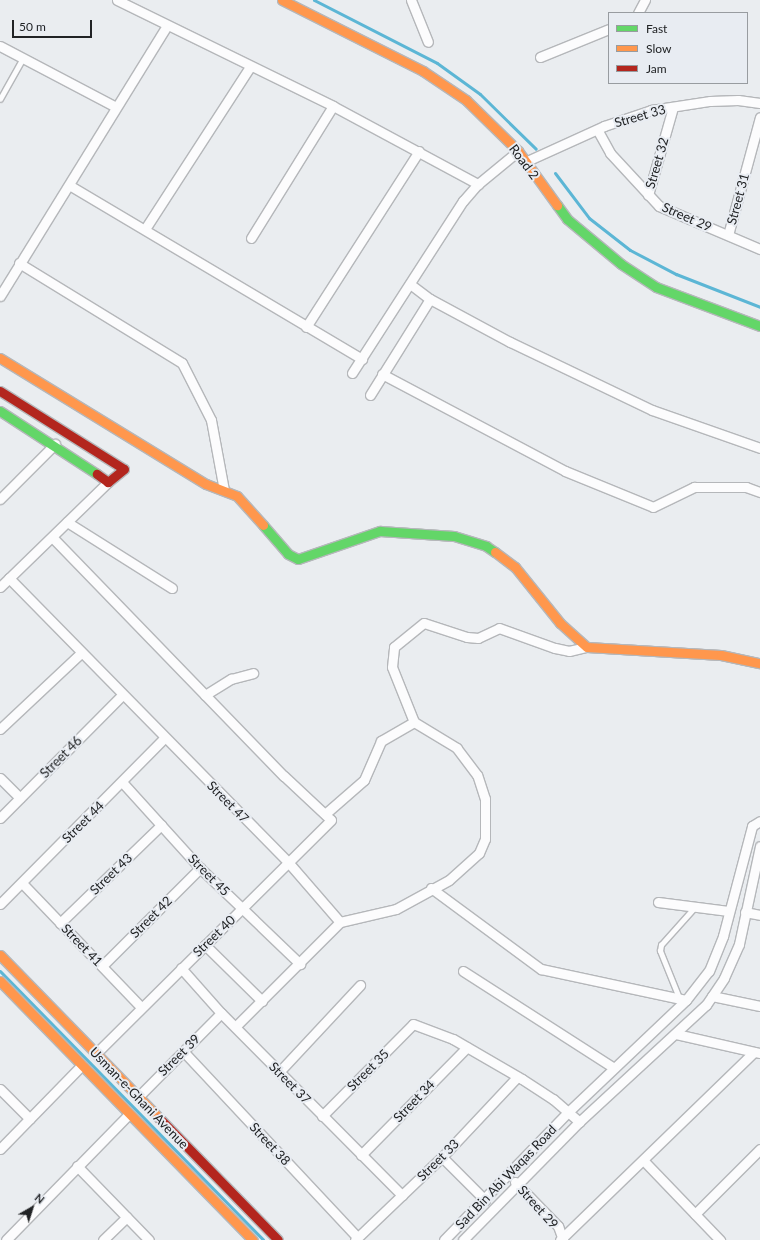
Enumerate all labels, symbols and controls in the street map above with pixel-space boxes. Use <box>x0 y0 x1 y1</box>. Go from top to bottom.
scale bar <box>14 12 94 38</box>
legend <box>608 12 748 84</box>
text: 50 m <box>19 19 46 34</box>
text: Fast <box>646 21 667 36</box>
text: Slow <box>646 41 671 56</box>
text: Jam <box>646 61 667 76</box>
street label: Street 33 <box>613 101 667 131</box>
street label: Street 32 <box>642 136 672 190</box>
street label: Road 2 <box>506 141 542 183</box>
street label: Street 31 <box>724 172 752 226</box>
street label: Street 29 <box>660 199 714 235</box>
street label: Street 46 <box>37 733 85 781</box>
street label: Street 47 <box>204 778 252 826</box>
street label: Street 44 <box>59 798 107 846</box>
street label: Street 43 <box>87 850 135 898</box>
street label: Street 45 <box>185 851 233 899</box>
street label: Street 42 <box>127 893 175 941</box>
street label: Street 40 <box>190 912 238 960</box>
street label: Street 41 <box>58 921 106 969</box>
street label: Street 39 <box>155 1031 203 1079</box>
street label: Usman-e-Ghani Avenue <box>86 1044 192 1152</box>
street label: Street 35 <box>344 1046 392 1094</box>
street label: Street 37 <box>266 1059 314 1107</box>
street label: Street 34 <box>390 1077 438 1125</box>
street label: Street 38 <box>246 1119 294 1169</box>
street label: Sad Bin Abi Waqas Road <box>452 1122 560 1232</box>
street label: Street 33 <box>414 1136 462 1184</box>
street label: Street 29 <box>515 1182 561 1232</box>
north arrow <box>12 1188 52 1228</box>
text: N <box>32 1191 47 1206</box>

